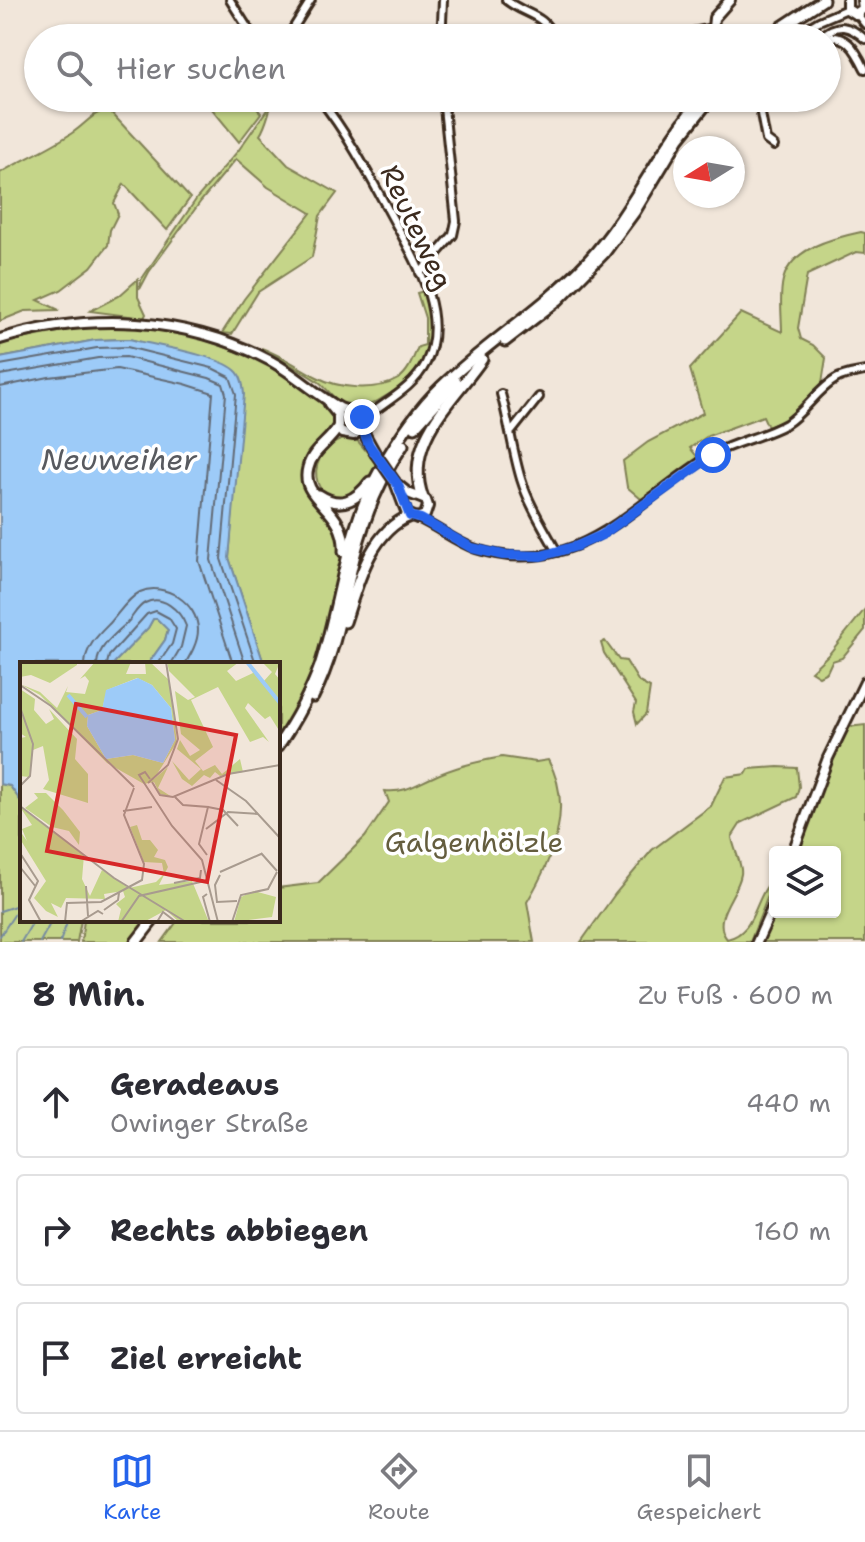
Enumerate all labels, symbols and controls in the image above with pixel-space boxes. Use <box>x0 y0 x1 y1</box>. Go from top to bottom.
search box <box>24 24 841 112</box>
icon: search <box>52 46 96 90</box>
text: Hier suchen <box>116 48 286 89</box>
north arrow <box>673 136 745 208</box>
street label: Reuteweg <box>372 158 462 296</box>
route end <box>344 399 380 435</box>
route start <box>695 437 731 473</box>
water label: Neuweiher <box>41 439 198 480</box>
inset map <box>20 662 280 922</box>
park label: Galgenhölzle <box>385 823 563 861</box>
map controls <box>769 846 841 918</box>
button: layers <box>769 846 841 918</box>
text: 8 Min. <box>32 971 145 1017</box>
text: Zu Fuß · 600 m <box>638 977 833 1012</box>
text: Geradeaus <box>110 1064 279 1105</box>
icon: ahead <box>34 1080 78 1124</box>
text: 440 m <box>746 1085 831 1120</box>
text: Owinger Straße <box>110 1105 309 1140</box>
icon: right <box>34 1208 78 1252</box>
text: Rechts abbiegen <box>110 1210 368 1251</box>
text: 160 m <box>754 1213 831 1248</box>
icon: arrive <box>34 1336 78 1380</box>
text: Ziel erreicht <box>110 1338 302 1379</box>
tab: Karte <box>103 1449 161 1526</box>
tab: Route <box>368 1449 430 1526</box>
tab: Gespeichert <box>636 1449 762 1526</box>

